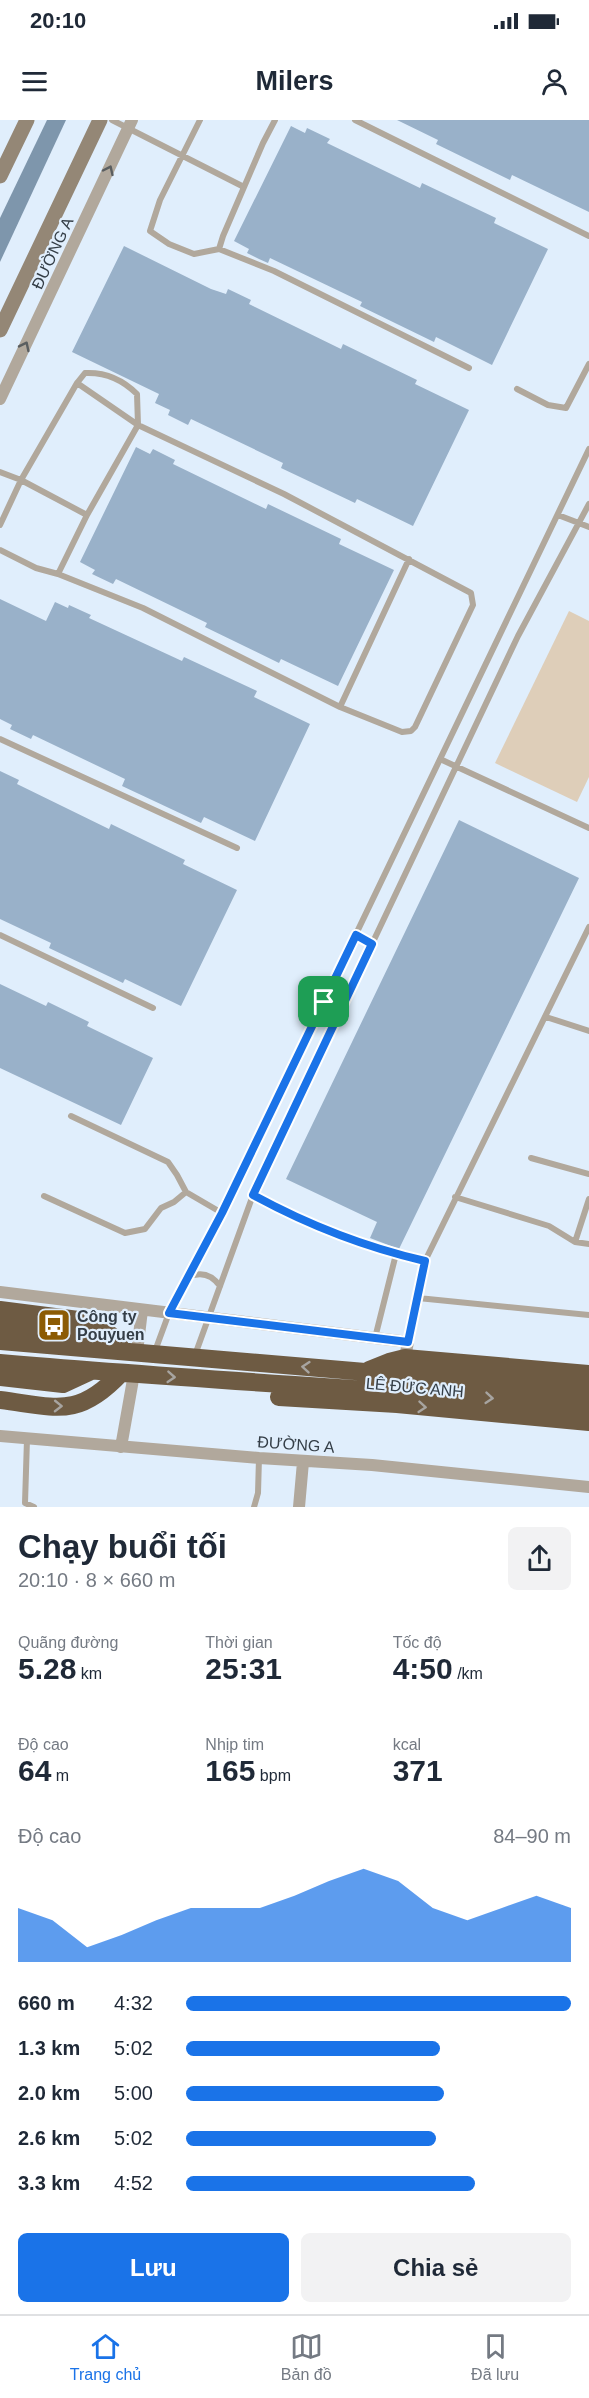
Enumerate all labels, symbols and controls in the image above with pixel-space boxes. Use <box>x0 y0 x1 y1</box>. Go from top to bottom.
text: 20:10 <box>30 8 86 33</box>
icon: menu <box>18 65 51 98</box>
icon: person <box>538 65 571 98</box>
text: Milers <box>255 66 334 96</box>
one-way arrow <box>101 165 113 176</box>
street label: ĐƯỜNG A <box>28 214 77 292</box>
one-way arrow <box>18 342 30 353</box>
pin <box>298 976 349 1027</box>
icon: arrive <box>307 985 340 1018</box>
bus stop icon: Công ty Pouyuen <box>36 1307 72 1343</box>
place label: Công ty Pouyuen <box>77 1308 145 1343</box>
one-way arrow <box>301 1361 310 1374</box>
one-way arrow <box>167 1370 176 1383</box>
street label: LÊ ĐỨC ANH <box>365 1374 465 1400</box>
one-way arrow <box>485 1391 494 1404</box>
one-way arrow <box>54 1399 63 1412</box>
one-way arrow <box>418 1400 427 1413</box>
street label: ĐƯỜNG A <box>257 1432 335 1456</box>
button: share <box>508 1527 571 1590</box>
text: Chạy buổi tối <box>18 1528 227 1565</box>
text: 20:10 · 8 × 660 m <box>18 1569 175 1591</box>
text: Quãng đường <box>18 1634 118 1651</box>
text: Thời gian <box>205 1634 273 1651</box>
text: Tốc độ <box>393 1634 442 1651</box>
text: 5.28 <box>18 1652 76 1685</box>
text: 25:31 <box>205 1652 282 1685</box>
text: 4:50 <box>393 1652 453 1685</box>
text: km <box>76 1665 102 1682</box>
text: /km <box>453 1665 483 1682</box>
text: Độ cao <box>18 1736 69 1753</box>
text: Nhịp tim <box>205 1736 264 1753</box>
text: kcal <box>393 1736 421 1753</box>
text: 64 <box>18 1754 51 1787</box>
text: 165 <box>205 1754 255 1787</box>
text: 371 <box>393 1754 443 1787</box>
text: m <box>51 1767 69 1784</box>
text: bpm <box>255 1767 291 1784</box>
text: Độ cao <box>18 1825 81 1847</box>
text: 84–90 m <box>493 1825 571 1847</box>
text: 660 m <box>18 1992 75 2014</box>
text: 4:32 <box>114 1992 153 2014</box>
text: 1.3 km <box>18 2037 80 2059</box>
text: 5:02 <box>114 2037 153 2059</box>
text: 2.0 km <box>18 2082 80 2104</box>
text: 5:00 <box>114 2082 153 2104</box>
text: 2.6 km <box>18 2127 80 2149</box>
text: 5:02 <box>114 2127 153 2149</box>
text: 3.3 km <box>18 2172 80 2194</box>
text: 4:52 <box>114 2172 153 2194</box>
button: Lưu <box>18 2233 289 2302</box>
button: Chia sẻ <box>301 2233 571 2302</box>
tab: Trang chủ <box>70 2330 141 2384</box>
tab: Bản đồ <box>281 2330 332 2384</box>
tab: Đã lưu <box>471 2330 519 2384</box>

